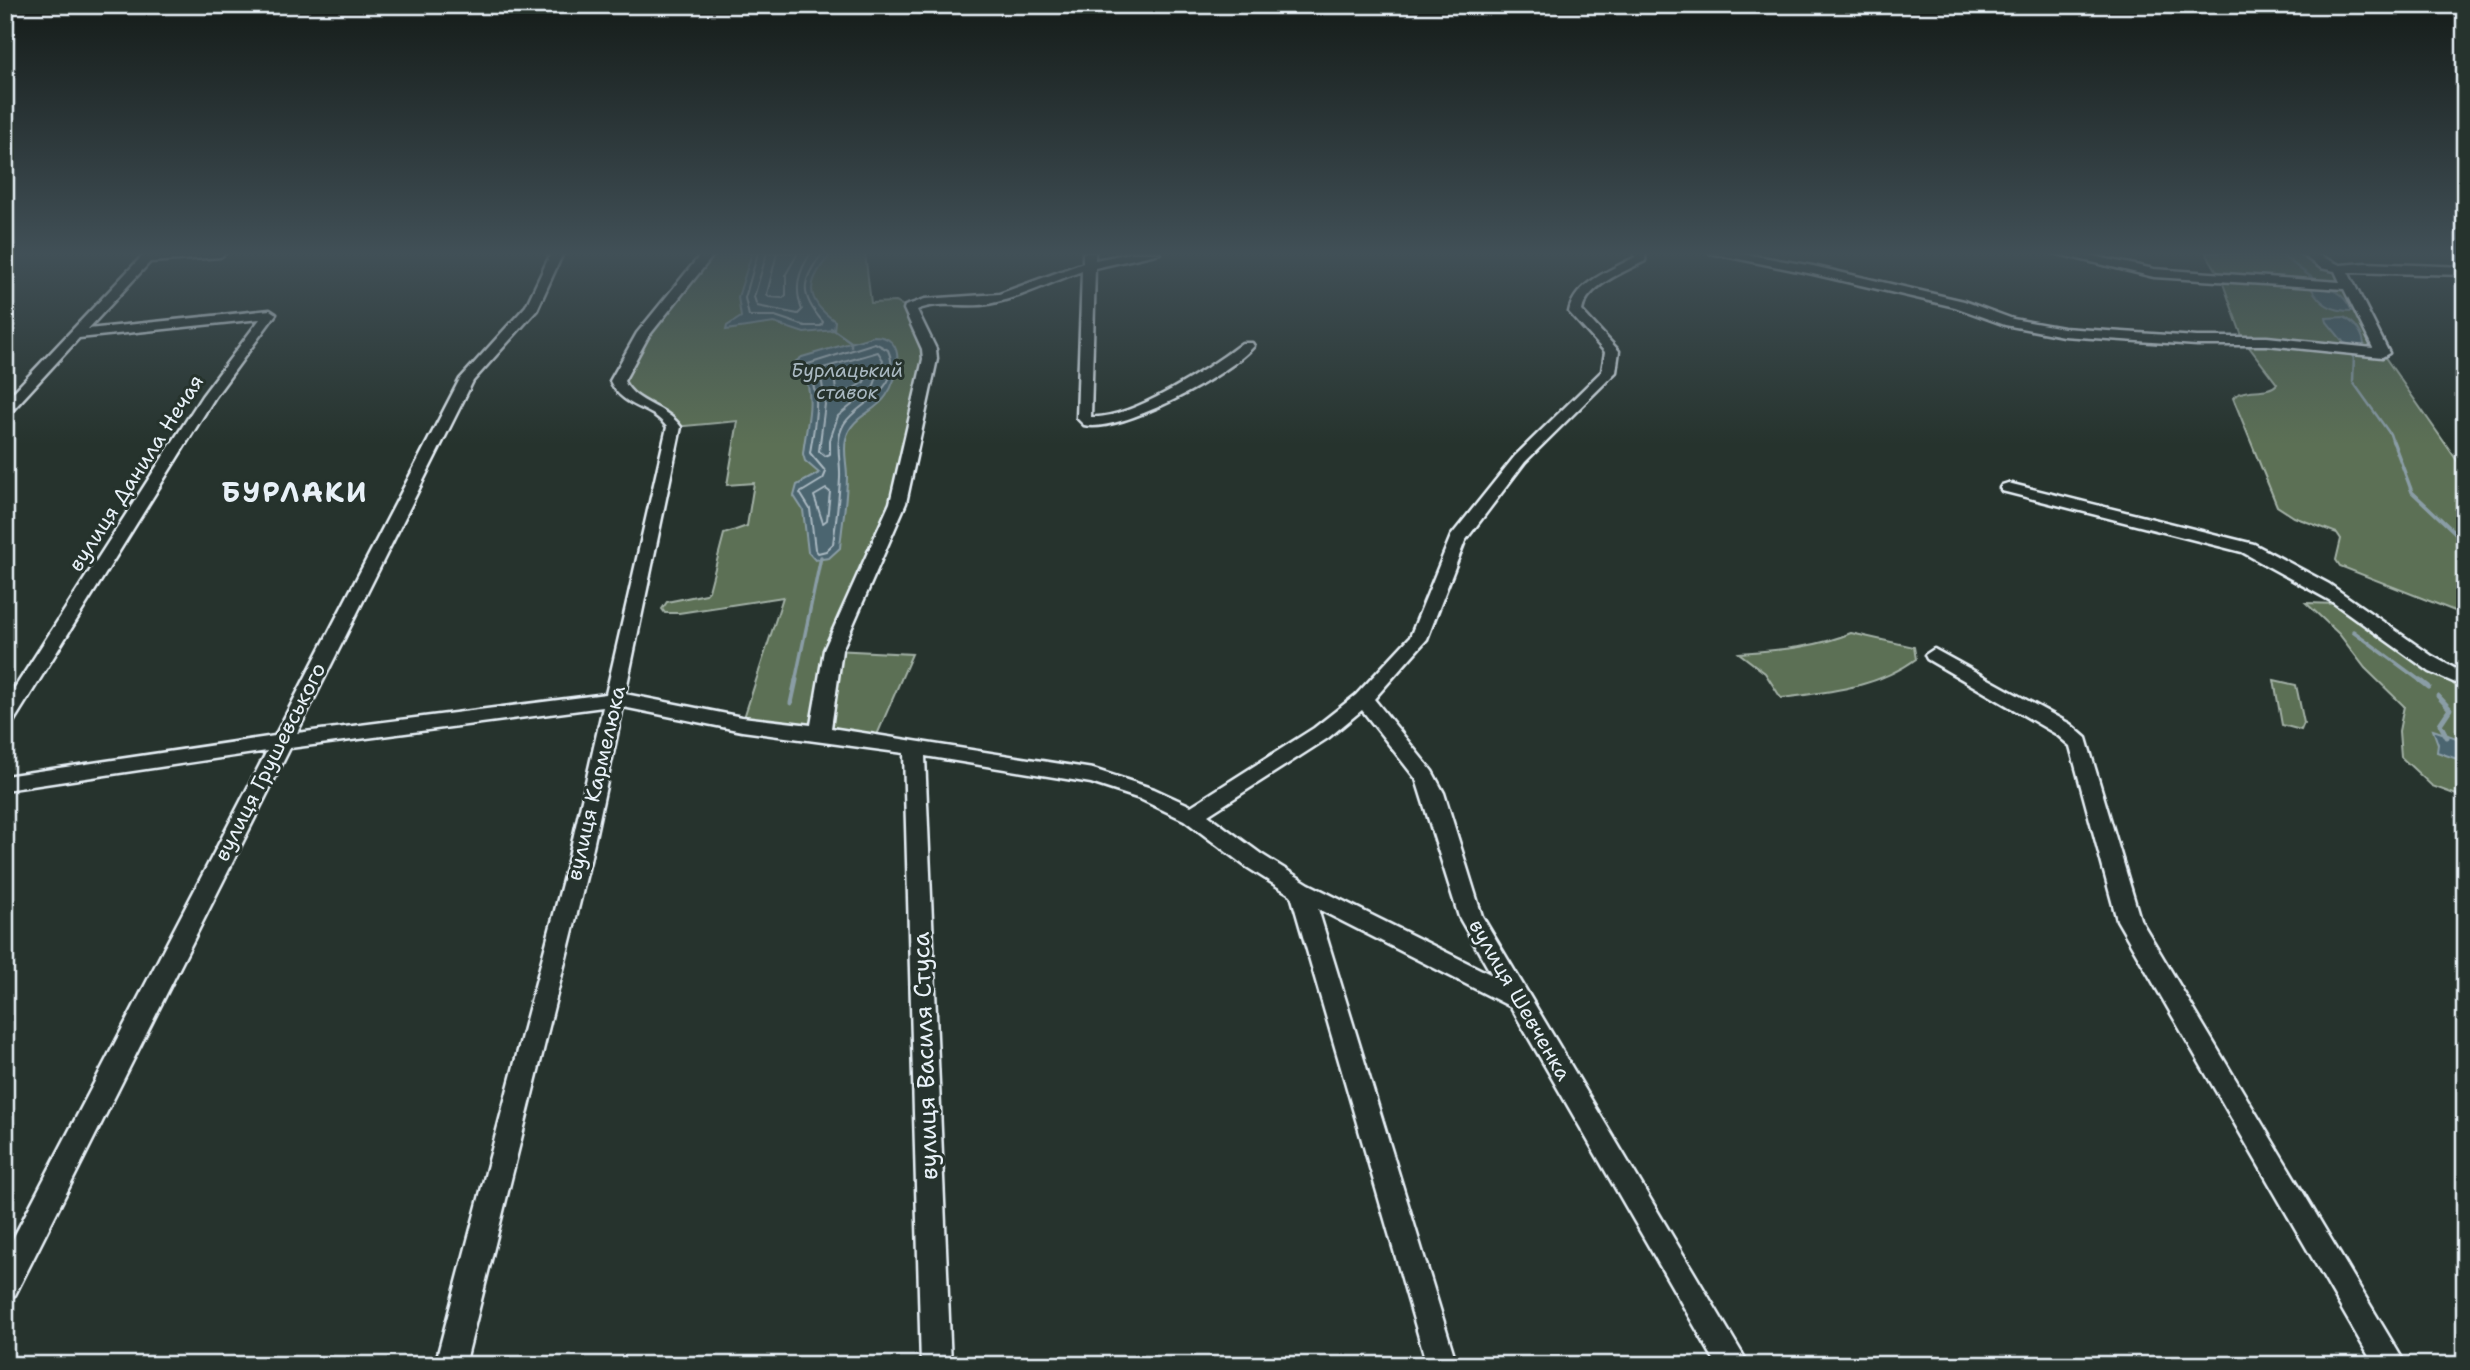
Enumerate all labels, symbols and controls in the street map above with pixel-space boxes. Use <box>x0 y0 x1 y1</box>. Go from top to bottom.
water label: Бурлацький ставок <box>791 358 903 405</box>
street label: вулиця Данила Нечая <box>62 369 210 577</box>
district label: БУРЛАКИ <box>222 473 368 511</box>
street label: вулиця Грушевського <box>208 658 332 866</box>
street label: вулиця Кармелюка <box>560 683 632 883</box>
street label: вулиця Шевченка <box>1462 914 1578 1086</box>
street label: вулиця Василя Стуса <box>905 931 945 1181</box>

